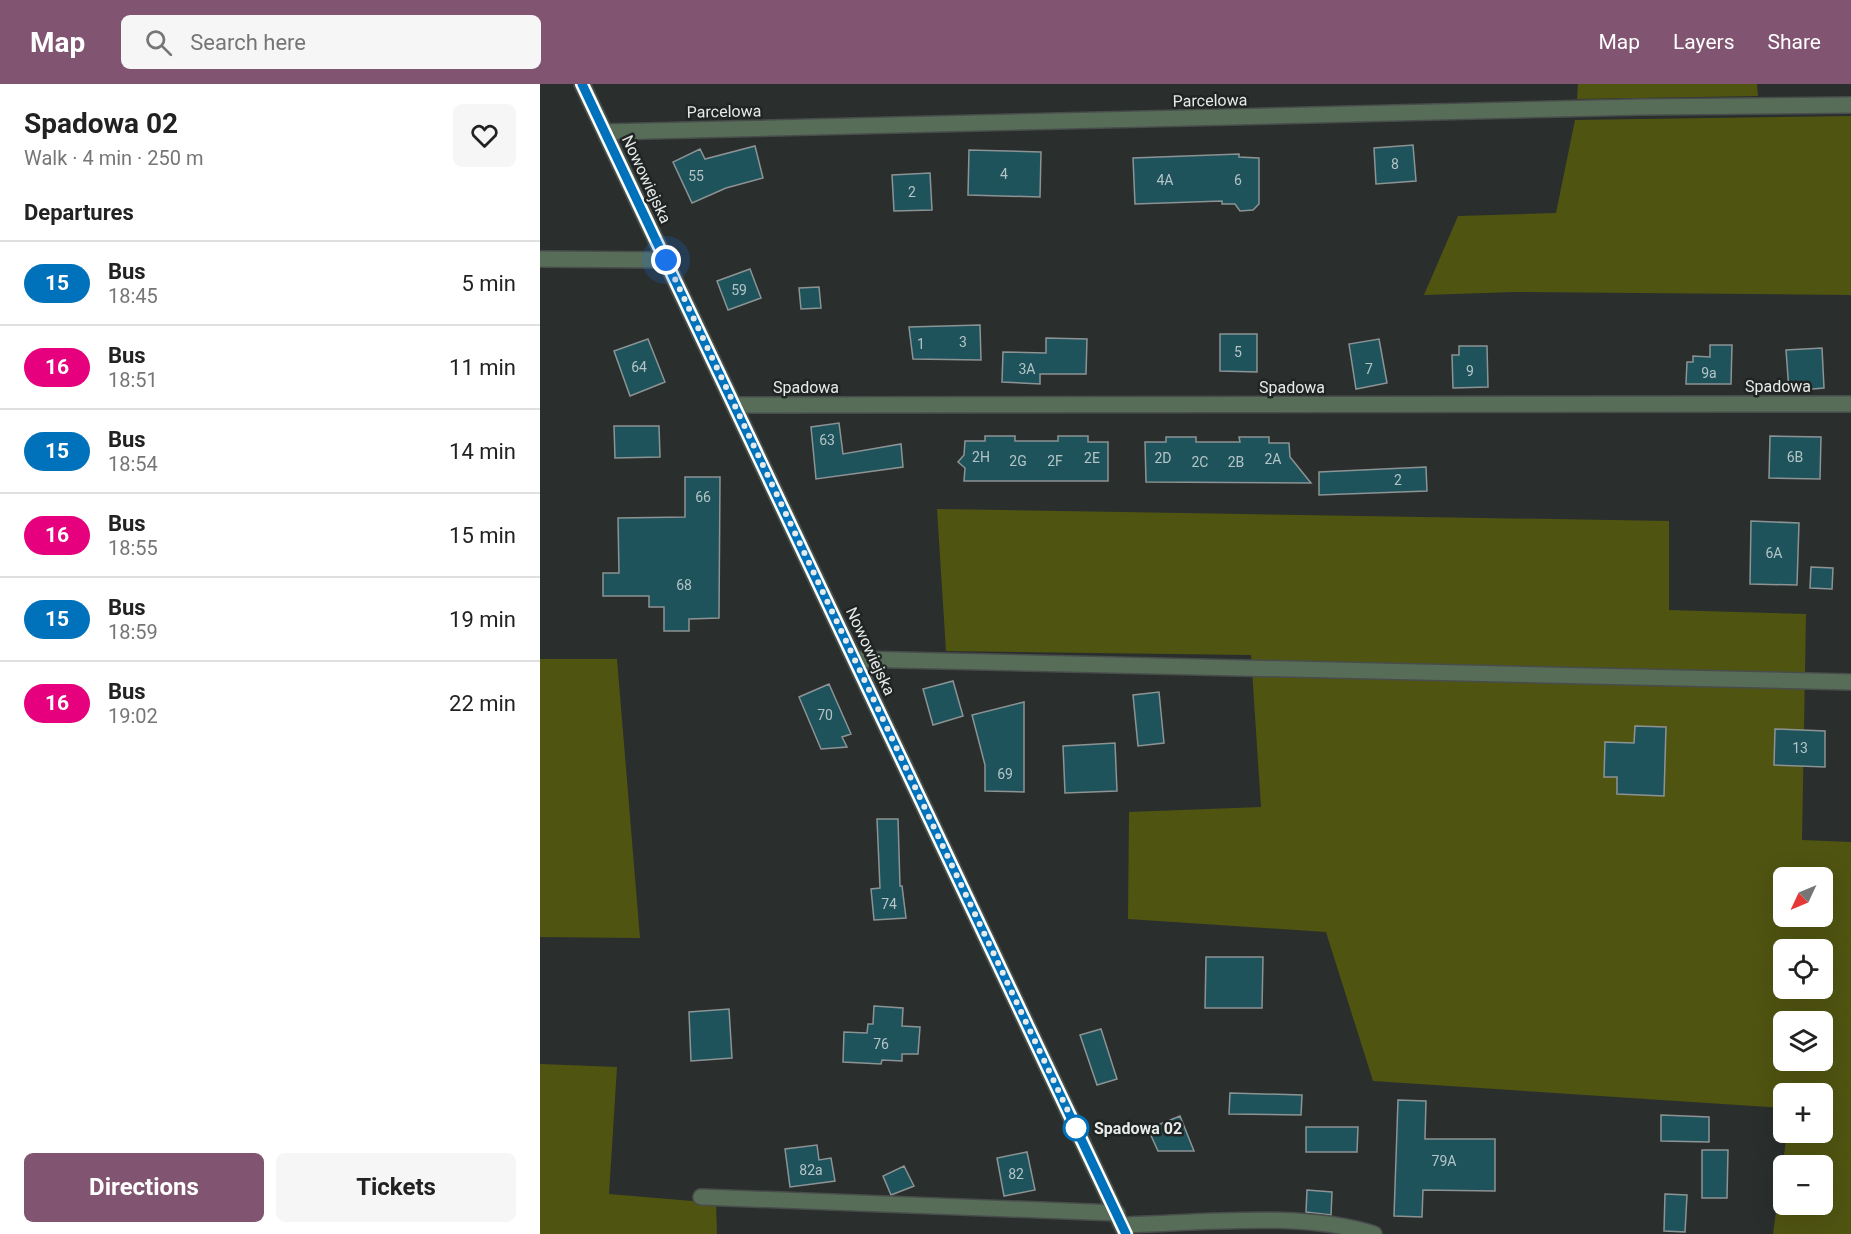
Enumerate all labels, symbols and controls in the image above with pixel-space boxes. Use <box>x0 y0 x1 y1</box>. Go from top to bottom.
search box <box>121 15 541 69</box>
text: Map <box>30 26 85 59</box>
icon: search <box>142 26 175 59</box>
text: Search here <box>190 30 306 55</box>
text: Map <box>1598 30 1640 54</box>
text: Layers <box>1673 30 1734 54</box>
text: Share <box>1767 30 1821 54</box>
street label: Parcelowa <box>1173 90 1247 111</box>
street label: Parcelowa <box>687 101 761 122</box>
button: heart <box>453 104 516 167</box>
text: Spadowa 02 <box>24 107 178 140</box>
street label: Nowowiejska <box>618 132 675 226</box>
text: Walk · 4 min · 250 m <box>24 146 203 170</box>
house number: 8 <box>1391 156 1399 172</box>
house number: 4 <box>1000 166 1008 182</box>
house number: 55 <box>688 168 704 184</box>
house number: 4A <box>1156 172 1174 188</box>
house number: 6 <box>1234 172 1242 188</box>
house number: 2 <box>908 184 916 200</box>
text: Departures <box>24 200 134 225</box>
your location <box>651 245 681 275</box>
text: Bus <box>108 259 146 284</box>
text: 15 <box>45 271 69 295</box>
text: 5 min <box>461 271 516 296</box>
house number: 59 <box>731 282 747 298</box>
text: 18:45 <box>108 284 158 308</box>
house number: 3 <box>959 334 967 350</box>
house number: 1 <box>917 336 925 352</box>
text: Bus <box>108 343 146 368</box>
house number: 5 <box>1234 344 1242 360</box>
text: 16 <box>45 355 69 379</box>
text: 11 min <box>449 355 516 380</box>
house number: 64 <box>631 359 647 375</box>
house number: 3A <box>1018 361 1036 377</box>
house number: 7 <box>1365 361 1373 377</box>
house number: 9 <box>1466 363 1474 379</box>
house number: 9a <box>1701 365 1717 381</box>
text: 18:51 <box>108 368 158 392</box>
street label: Spadowa <box>1745 377 1811 396</box>
street label: Spadowa <box>773 378 839 397</box>
street label: Spadowa <box>1259 378 1325 397</box>
text: Bus <box>108 427 146 452</box>
house number: 63 <box>819 432 835 448</box>
text: 15 <box>45 439 69 463</box>
text: 14 min <box>449 439 516 464</box>
house number: 2H <box>972 449 990 465</box>
house number: 6B <box>1787 449 1803 465</box>
house number: 2E <box>1084 450 1100 466</box>
house number: 2D <box>1154 450 1172 466</box>
house number: 2A <box>1264 451 1282 467</box>
text: 18:54 <box>108 452 158 476</box>
house number: 2G <box>1009 453 1027 469</box>
house number: 2F <box>1047 453 1063 469</box>
house number: 2C <box>1192 454 1208 470</box>
house number: 2B <box>1228 454 1244 470</box>
house number: 2 <box>1394 472 1402 488</box>
house number: 66 <box>695 489 711 505</box>
text: Bus <box>108 511 146 536</box>
text: 16 <box>45 523 69 547</box>
text: 15 min <box>449 523 516 548</box>
text: 18:55 <box>108 536 158 560</box>
house number: 6A <box>1765 545 1783 561</box>
house number: 68 <box>676 577 692 593</box>
text: Bus <box>108 595 146 620</box>
street label: Nowowiejska <box>842 604 899 698</box>
text: 15 <box>45 607 69 631</box>
text: 19 min <box>449 607 516 632</box>
text: 18:59 <box>108 620 158 644</box>
text: Bus <box>108 679 146 704</box>
text: 16 <box>45 691 69 715</box>
text: 22 min <box>449 691 516 716</box>
text: 19:02 <box>108 704 158 728</box>
house number: 70 <box>817 707 833 723</box>
house number: 13 <box>1792 740 1808 756</box>
house number: 69 <box>997 766 1013 782</box>
north arrow <box>1773 867 1833 927</box>
map controls <box>1773 867 1833 1215</box>
house number: 74 <box>881 896 897 912</box>
button: locate <box>1773 939 1833 999</box>
button: layers <box>1773 1011 1833 1071</box>
house number: 76 <box>873 1036 889 1052</box>
button: + <box>1773 1083 1833 1143</box>
marker: Spadowa 02 <box>1063 1115 1089 1141</box>
place label: Spadowa 02 <box>1094 1119 1182 1138</box>
button: Directions <box>24 1153 264 1222</box>
button: Tickets <box>276 1153 516 1222</box>
house number: 79A <box>1432 1153 1456 1169</box>
button: − <box>1773 1155 1833 1215</box>
house number: 82a <box>799 1162 823 1178</box>
house number: 82 <box>1008 1166 1024 1182</box>

